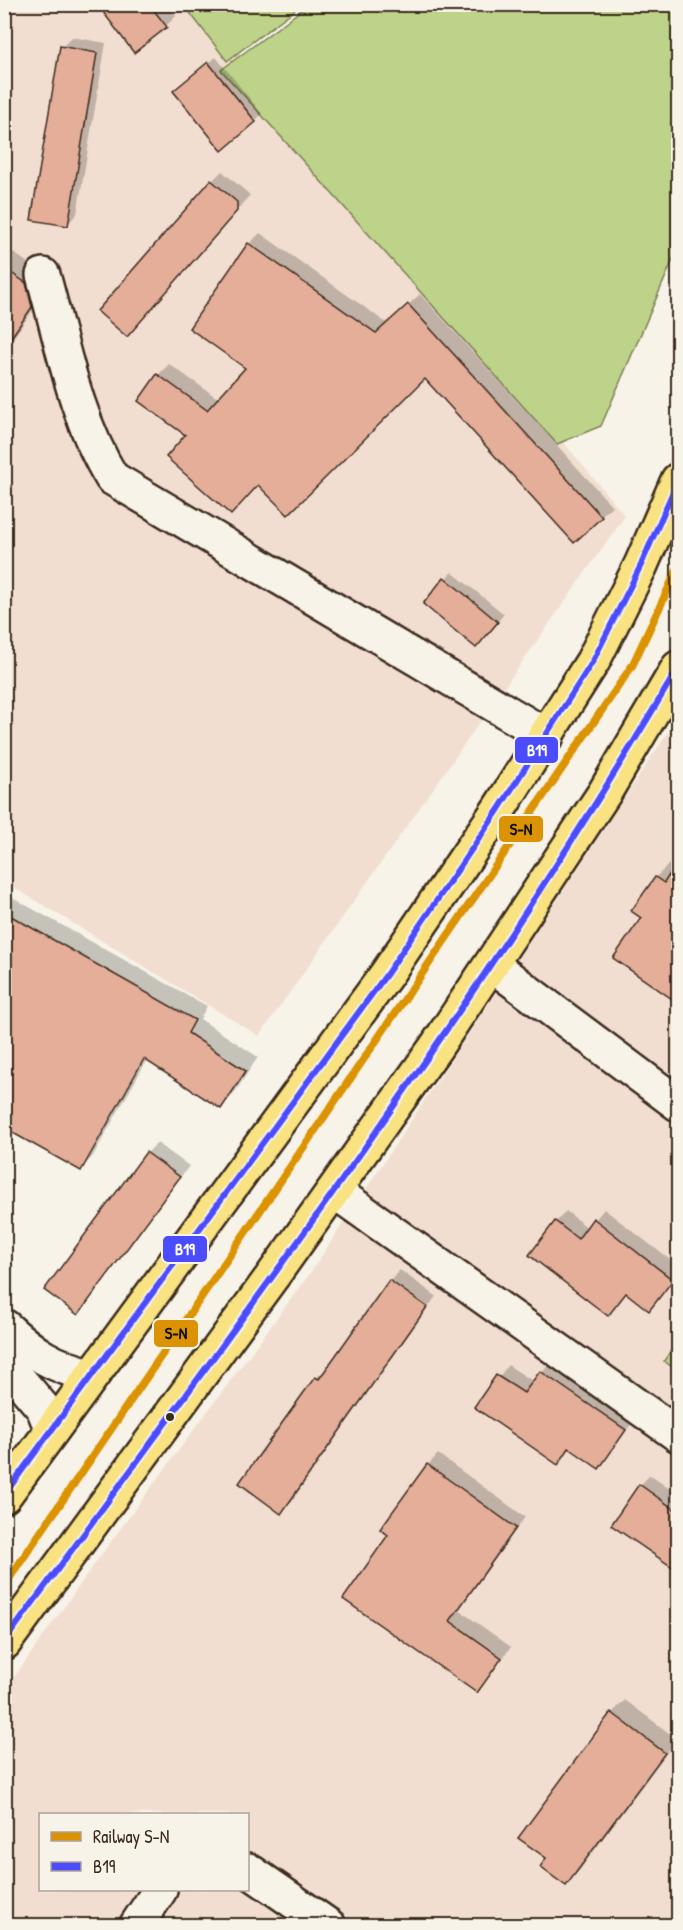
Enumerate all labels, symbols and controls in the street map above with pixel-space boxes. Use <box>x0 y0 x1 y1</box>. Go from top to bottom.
line badge: B19 <box>514 736 559 764</box>
text: B19 <box>527 739 547 761</box>
line badge: S-N <box>498 815 544 843</box>
text: S-N <box>510 818 533 840</box>
line badge: B19 <box>162 1235 208 1263</box>
text: B19 <box>175 1238 195 1260</box>
line badge: S-N <box>153 1319 199 1348</box>
text: S-N <box>165 1322 188 1344</box>
unlabelled marker <box>164 1411 176 1423</box>
legend <box>39 1813 249 1891</box>
text: Railway S-N <box>93 1824 169 1849</box>
text: B19 <box>93 1854 116 1879</box>

